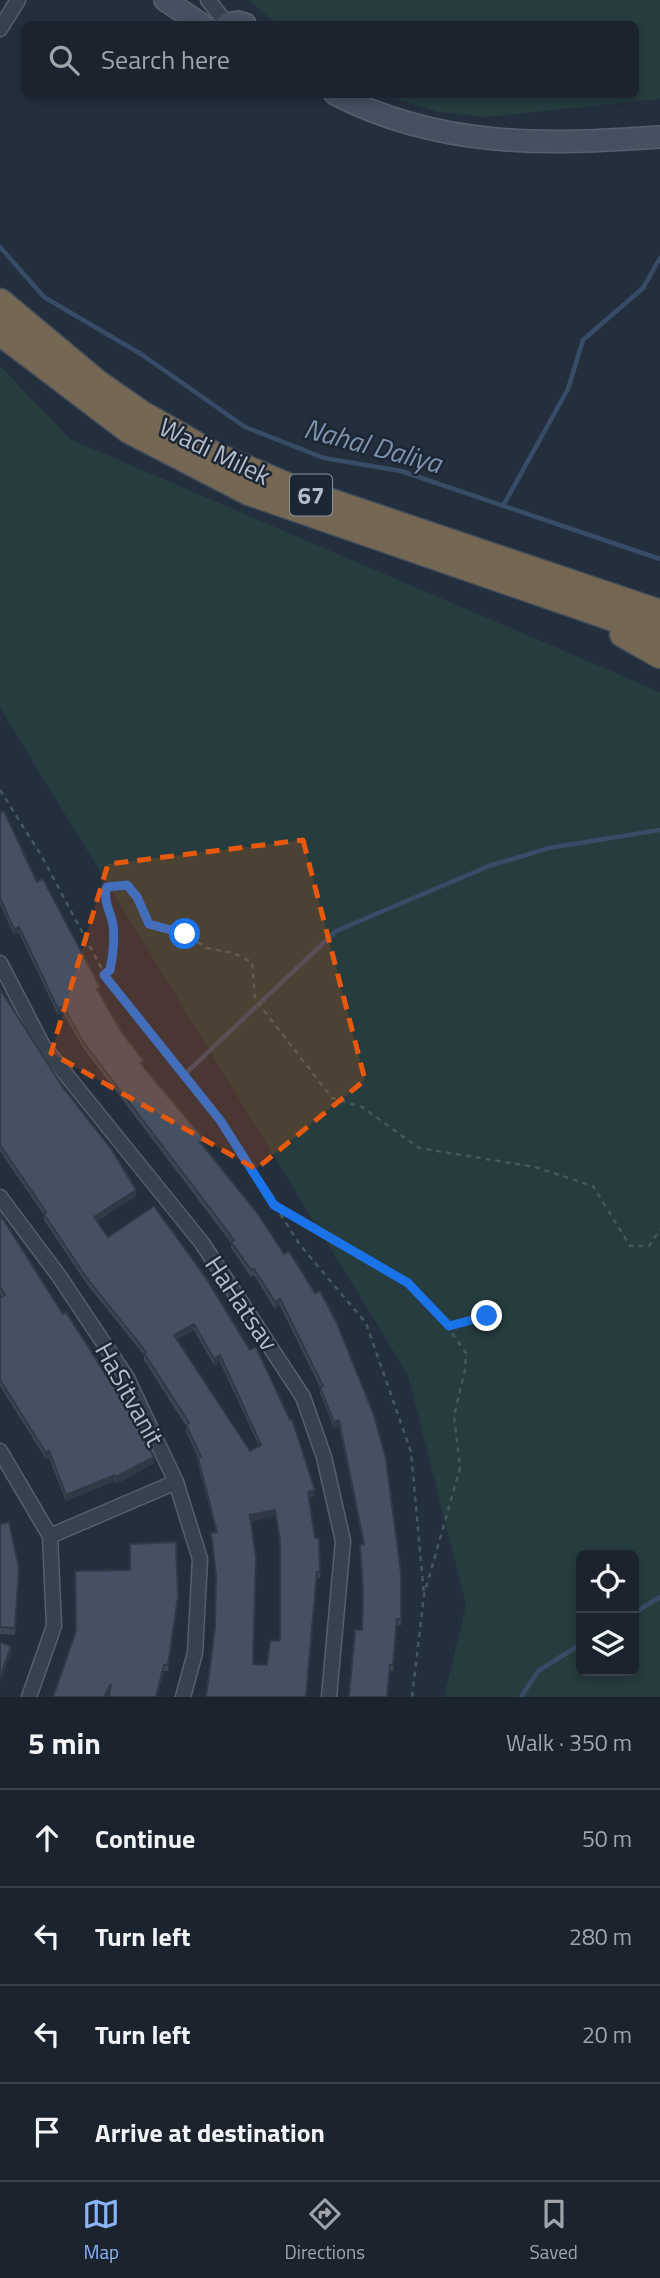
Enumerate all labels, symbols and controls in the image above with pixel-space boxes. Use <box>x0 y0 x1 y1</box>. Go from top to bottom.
search box <box>21 21 639 98</box>
text: Search here <box>101 40 230 79</box>
icon: search <box>45 41 83 79</box>
water label: Nahal Daliya <box>299 406 448 485</box>
street label: Wadi Milek <box>153 407 277 495</box>
road number: 67 <box>290 474 332 516</box>
route start <box>169 918 200 949</box>
street label: HaHatsav <box>196 1247 288 1359</box>
route end <box>471 1300 502 1331</box>
street label: HaSitvanit <box>85 1335 175 1453</box>
map controls <box>576 1550 639 1676</box>
button: locate <box>576 1550 639 1613</box>
button: layers <box>576 1613 639 1676</box>
text: 5 min <box>28 1720 101 1766</box>
text: Walk · 350 m <box>506 1725 632 1760</box>
icon: ahead <box>28 1819 66 1857</box>
text: Continue <box>95 1819 195 1858</box>
text: 50 m <box>582 1821 632 1856</box>
icon: left <box>28 1917 66 1955</box>
text: Turn left <box>95 1917 190 1956</box>
text: 280 m <box>569 1919 632 1954</box>
icon: left <box>28 2015 66 2053</box>
text: Turn left <box>95 2015 190 2054</box>
text: 20 m <box>582 2017 632 2052</box>
icon: arrive <box>28 2113 66 2151</box>
text: Arrive at destination <box>95 2113 325 2152</box>
tab: Map <box>82 2195 120 2266</box>
tab: Directions <box>285 2195 365 2266</box>
tab: Saved <box>529 2195 578 2266</box>

